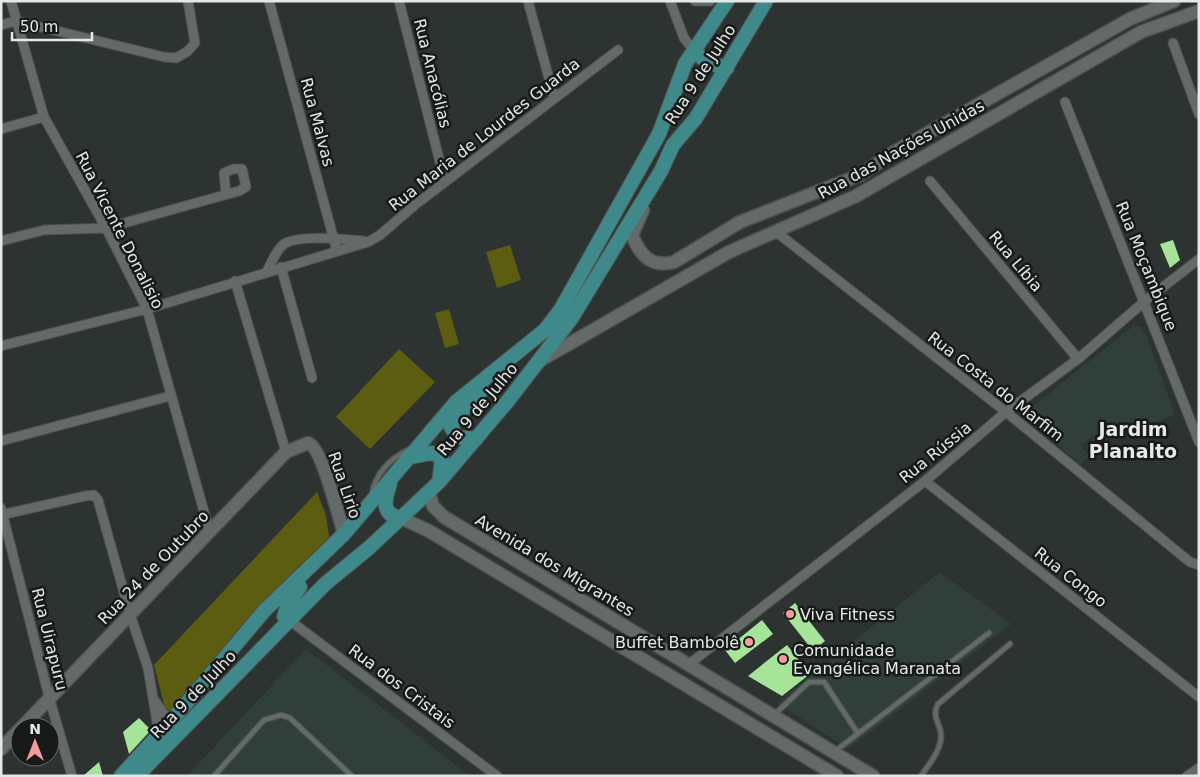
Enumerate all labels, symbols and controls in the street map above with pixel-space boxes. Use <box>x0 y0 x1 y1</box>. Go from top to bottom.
scale bar <box>12 10 92 42</box>
street label: Rua Anacólias <box>410 17 455 130</box>
text: 50 m <box>20 18 58 36</box>
street label: Rua 9 de Julho <box>661 21 740 128</box>
street label: Rua Maria de Lourdes Guarda <box>385 54 584 215</box>
street label: Rua Malvas <box>297 76 338 169</box>
street label: Rua das Nações Unidas <box>815 96 988 203</box>
street label: Rua Vicente Donalisio <box>72 148 168 312</box>
street label: Rua Moçambique <box>1112 199 1181 334</box>
street label: Rua Líbia <box>985 227 1046 295</box>
street label: Rua Costa do Marfim <box>924 328 1067 445</box>
street label: Rua 9 de Julho <box>433 359 522 459</box>
street label: Rua Rússia <box>896 418 975 487</box>
district label: Jardim Planalto <box>1089 418 1177 462</box>
street label: Rua Lirio <box>324 449 365 521</box>
street label: Rua 24 de Outubro <box>94 506 213 628</box>
street label: Avenida dos Migrantes <box>472 510 638 620</box>
street label: Rua Congo <box>1031 543 1111 612</box>
street label: Rua Uirapuru <box>28 586 71 692</box>
place label: Viva Fitness <box>800 605 895 624</box>
marker: Viva Fitness <box>784 608 796 620</box>
place label: Buffet Bambolê <box>615 633 739 652</box>
marker: Buffet Bambolê <box>743 636 755 648</box>
street label: Rua dos Cristais <box>345 640 459 733</box>
place label: Comunidade Evangélica Maranata <box>793 641 961 678</box>
street label: Rua 9 de Julho <box>147 646 240 742</box>
marker: Comunidade Evangélica Maranata <box>777 653 789 665</box>
north arrow <box>10 717 60 767</box>
text: N <box>29 721 41 737</box>

